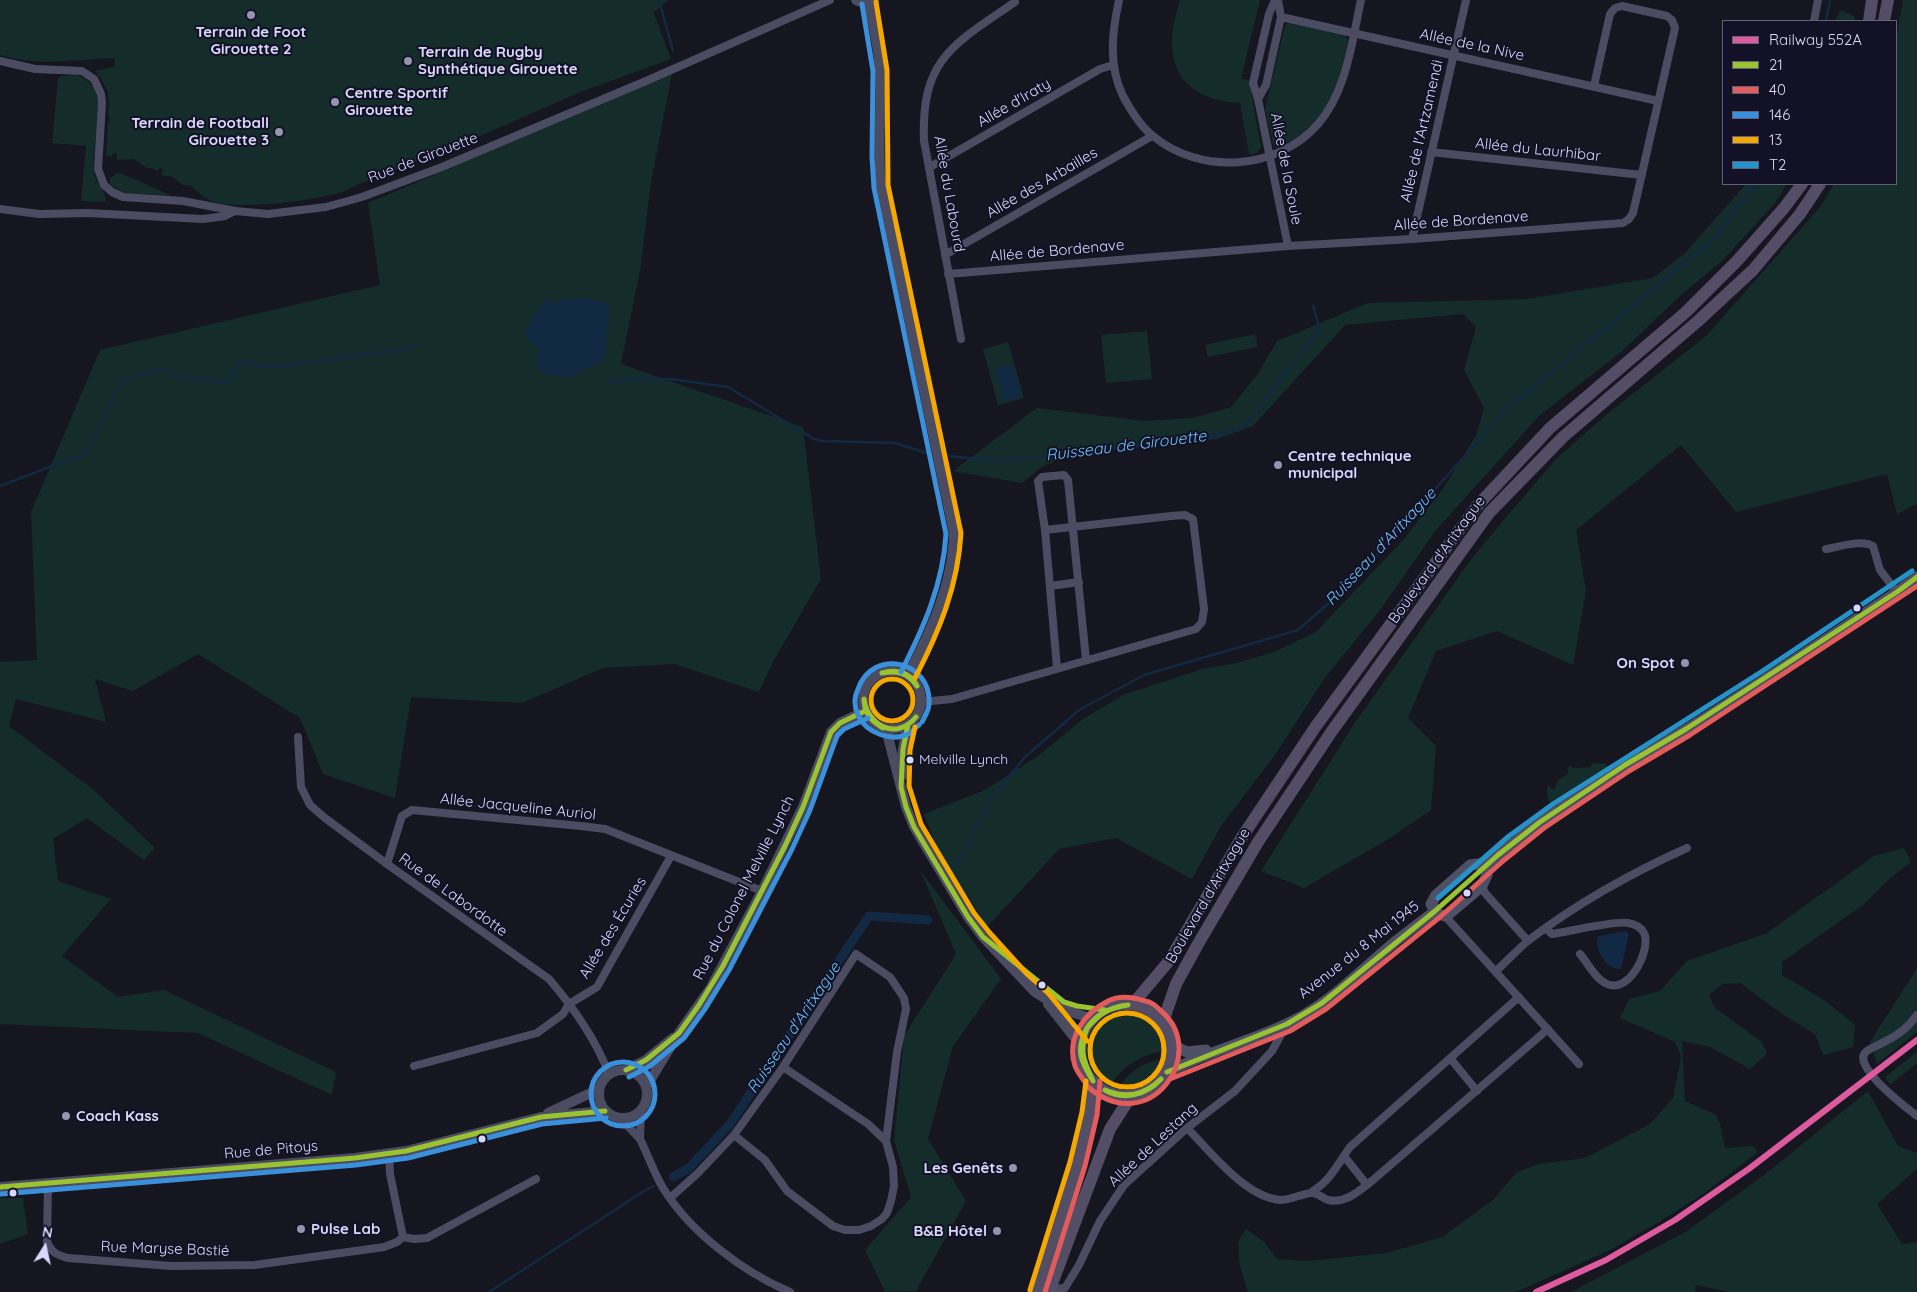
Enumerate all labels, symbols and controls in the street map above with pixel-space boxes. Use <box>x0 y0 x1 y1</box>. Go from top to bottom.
marker: Terrain de Foot Girouette 2 <box>245 9 257 21</box>
legend <box>1722 20 1897 185</box>
place label: Terrain de Foot Girouette 2 <box>196 23 306 58</box>
street label: Allée de la Nive <box>1418 25 1526 65</box>
text: Railway 552A <box>1769 30 1862 49</box>
place label: Terrain de Rugby Synthétique Girouette <box>418 43 578 78</box>
marker: Terrain de Rugby Synthétique Girouette <box>402 55 414 67</box>
text: 21 <box>1769 55 1783 74</box>
street label: Allée de l'Artzamendi <box>1397 58 1447 204</box>
street label: Allée d'Iraty <box>974 75 1054 131</box>
text: 40 <box>1769 80 1786 99</box>
place label: Centre Sportif Girouette <box>345 84 448 119</box>
marker: Centre Sportif Girouette <box>329 96 341 108</box>
text: 146 <box>1769 105 1790 124</box>
street label: Allée de la Soule <box>1266 112 1306 226</box>
place label: Terrain de Football Girouette 3 <box>131 114 269 149</box>
marker: Terrain de Football Girouette 3 <box>273 126 285 138</box>
street label: Rue de Girouette <box>365 129 481 187</box>
text: 13 <box>1769 130 1782 149</box>
street label: Allée du Labourd <box>930 134 968 254</box>
street label: Allée du Laurhibar <box>1474 134 1602 166</box>
street label: Allée des Arbailles <box>983 144 1101 222</box>
text: T2 <box>1769 155 1786 174</box>
street label: Allée de Bordenave <box>1393 207 1529 235</box>
street label: Allée de Bordenave <box>989 236 1125 266</box>
water label: Ruisseau de Girouette <box>1045 427 1207 465</box>
place label: Centre technique municipal <box>1288 447 1412 482</box>
marker: Centre technique municipal <box>1272 459 1284 471</box>
water label: Ruisseau d'Aritxague <box>1322 484 1440 610</box>
street label: Boulevard d'Aritxague <box>1385 493 1489 627</box>
unlabelled marker <box>1852 603 1862 613</box>
place label: On Spot <box>1617 654 1675 672</box>
marker: On Spot <box>1679 657 1691 669</box>
place label: Melville Lynch <box>919 752 1008 768</box>
marker: Melville Lynch <box>905 755 915 765</box>
street label: Allée Jacqueline Auriol <box>439 790 597 824</box>
street label: Rue du Colonel Melville Lynch <box>690 793 798 983</box>
street label: Boulevard d'Aritxague <box>1162 825 1254 967</box>
street label: Rue de Labordotte <box>395 849 511 941</box>
street label: Allée des Écuries <box>576 874 650 982</box>
unlabelled marker <box>1462 888 1472 898</box>
street label: Avenue du 8 Mai 1945 <box>1295 897 1423 1003</box>
water label: Ruisseau d'Aritxague <box>743 959 845 1097</box>
unlabelled marker <box>1037 980 1047 990</box>
street label: Allée de Lestang <box>1105 1099 1201 1191</box>
place label: Coach Kass <box>76 1107 159 1125</box>
marker: Coach Kass <box>60 1110 72 1122</box>
unlabelled marker <box>477 1134 487 1144</box>
street label: Rue de Pitoys <box>223 1137 319 1163</box>
place label: Les Genêts <box>924 1159 1003 1177</box>
marker: Les Genêts <box>1007 1162 1019 1174</box>
unlabelled marker <box>8 1188 18 1198</box>
place label: Pulse Lab <box>311 1220 380 1238</box>
north arrow <box>20 1222 70 1272</box>
text: N <box>41 1222 54 1242</box>
place label: B&B Hôtel <box>913 1222 987 1240</box>
marker: Pulse Lab <box>295 1223 307 1235</box>
marker: B&B Hôtel <box>991 1225 1003 1237</box>
street label: Rue Maryse Bastié <box>100 1238 230 1260</box>

